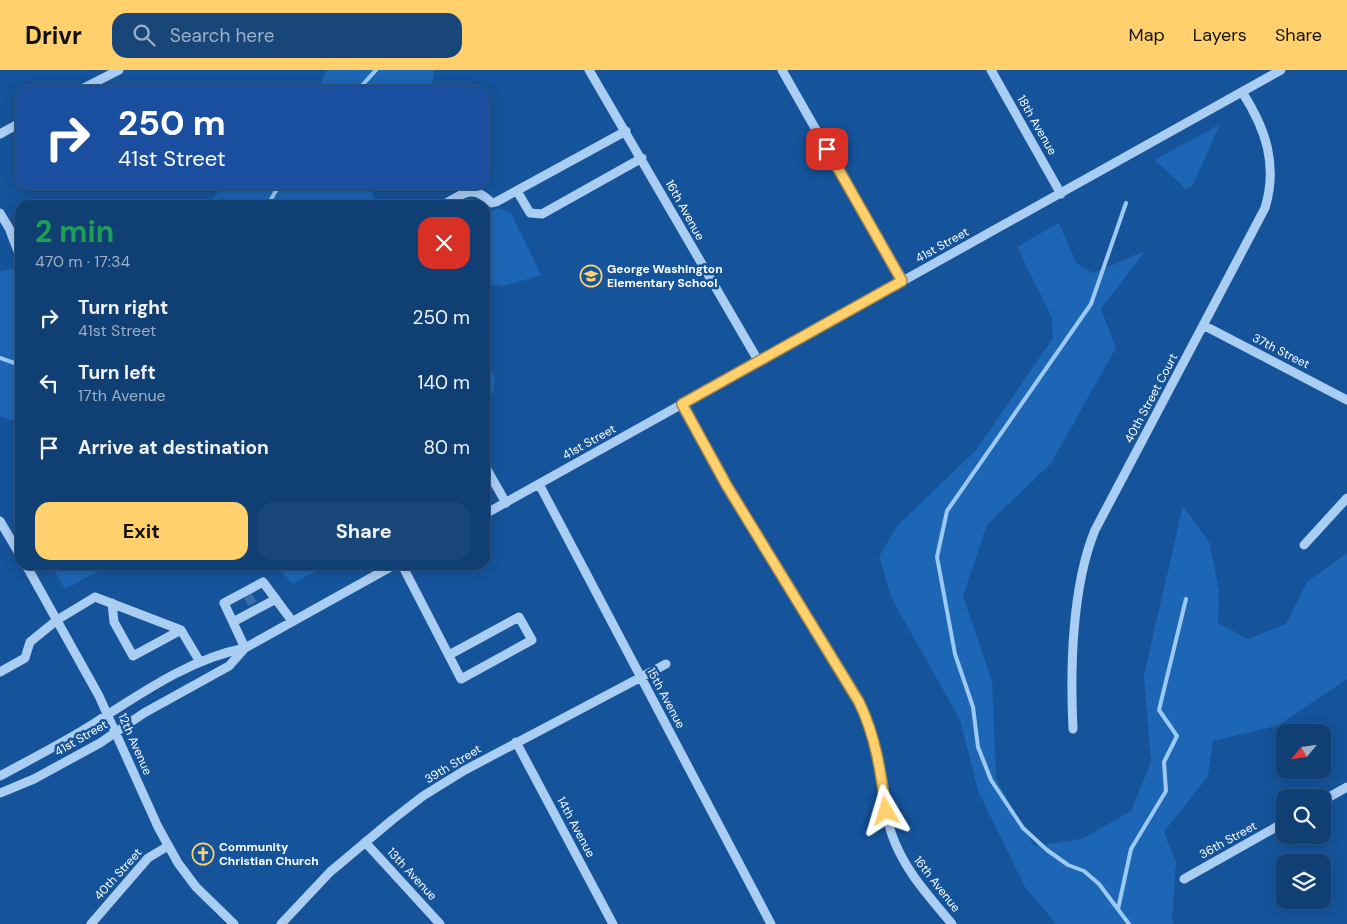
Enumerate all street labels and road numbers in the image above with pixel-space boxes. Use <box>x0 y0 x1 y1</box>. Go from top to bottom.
street label: 18th Avenue <box>1013 92 1061 158</box>
street label: 16th Avenue <box>662 177 708 243</box>
street label: 41st Street <box>912 224 972 266</box>
street label: 37th Street <box>1250 330 1313 372</box>
street label: 40th Street Court <box>1121 350 1181 446</box>
street label: 41st Street <box>559 421 619 463</box>
street label: 15th Avenue <box>643 665 689 731</box>
street label: 12th Avenue <box>114 710 156 778</box>
street label: 41st Street <box>52 716 111 760</box>
street label: 39th Street <box>422 741 484 787</box>
street label: 14th Avenue <box>553 794 599 860</box>
street label: 36th Street <box>1196 817 1260 862</box>
street label: 13th Avenue <box>383 844 441 904</box>
street label: 40th Street <box>91 845 146 903</box>
street label: 16th Avenue <box>910 853 964 915</box>

